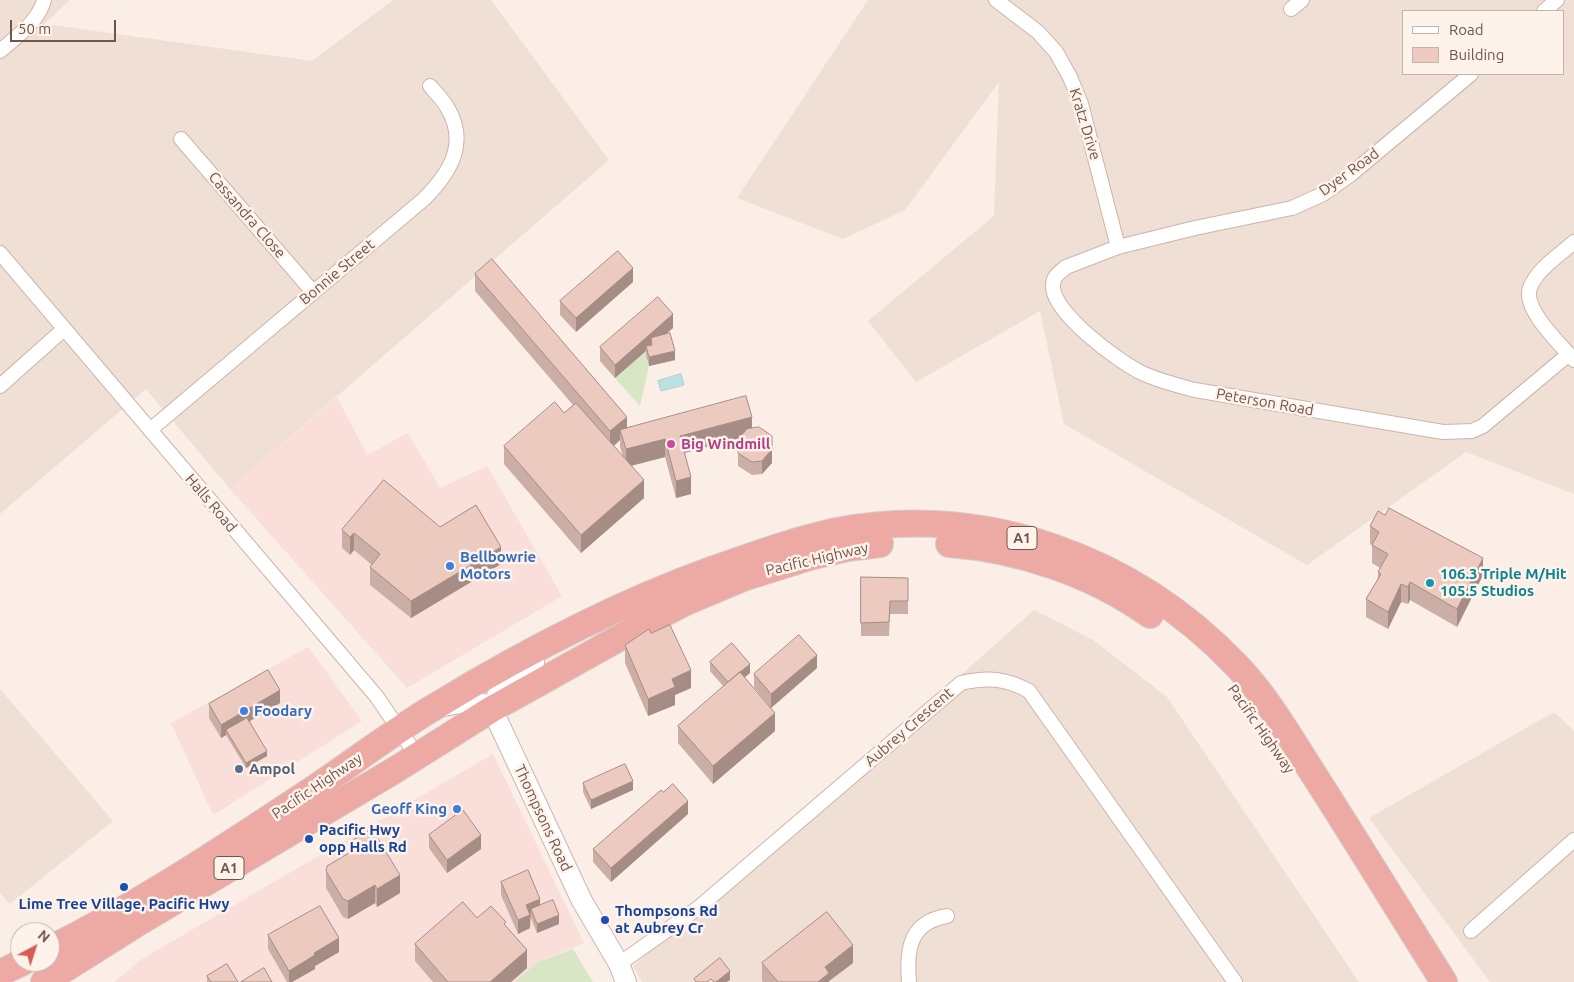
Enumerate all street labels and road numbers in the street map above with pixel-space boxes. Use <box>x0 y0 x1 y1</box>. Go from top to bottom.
street label: Kratz Drive <box>1066 86 1104 162</box>
street label: Dyer Road <box>1315 144 1383 200</box>
street label: Cassandra Close <box>205 168 289 262</box>
street label: Bonnie Street <box>296 235 378 309</box>
street label: Peterson Road <box>1215 385 1315 419</box>
street label: Halls Road <box>181 470 241 536</box>
road number: A1 <box>1007 526 1037 550</box>
street label: Pacific Highway <box>764 538 870 580</box>
street label: Pacific Highway <box>1224 681 1298 777</box>
street label: Aubrey Crescent <box>861 684 957 770</box>
street label: Pacific Highway <box>269 749 365 823</box>
street label: Thompsons Road <box>510 762 576 874</box>
road number: A1 <box>214 856 244 880</box>

